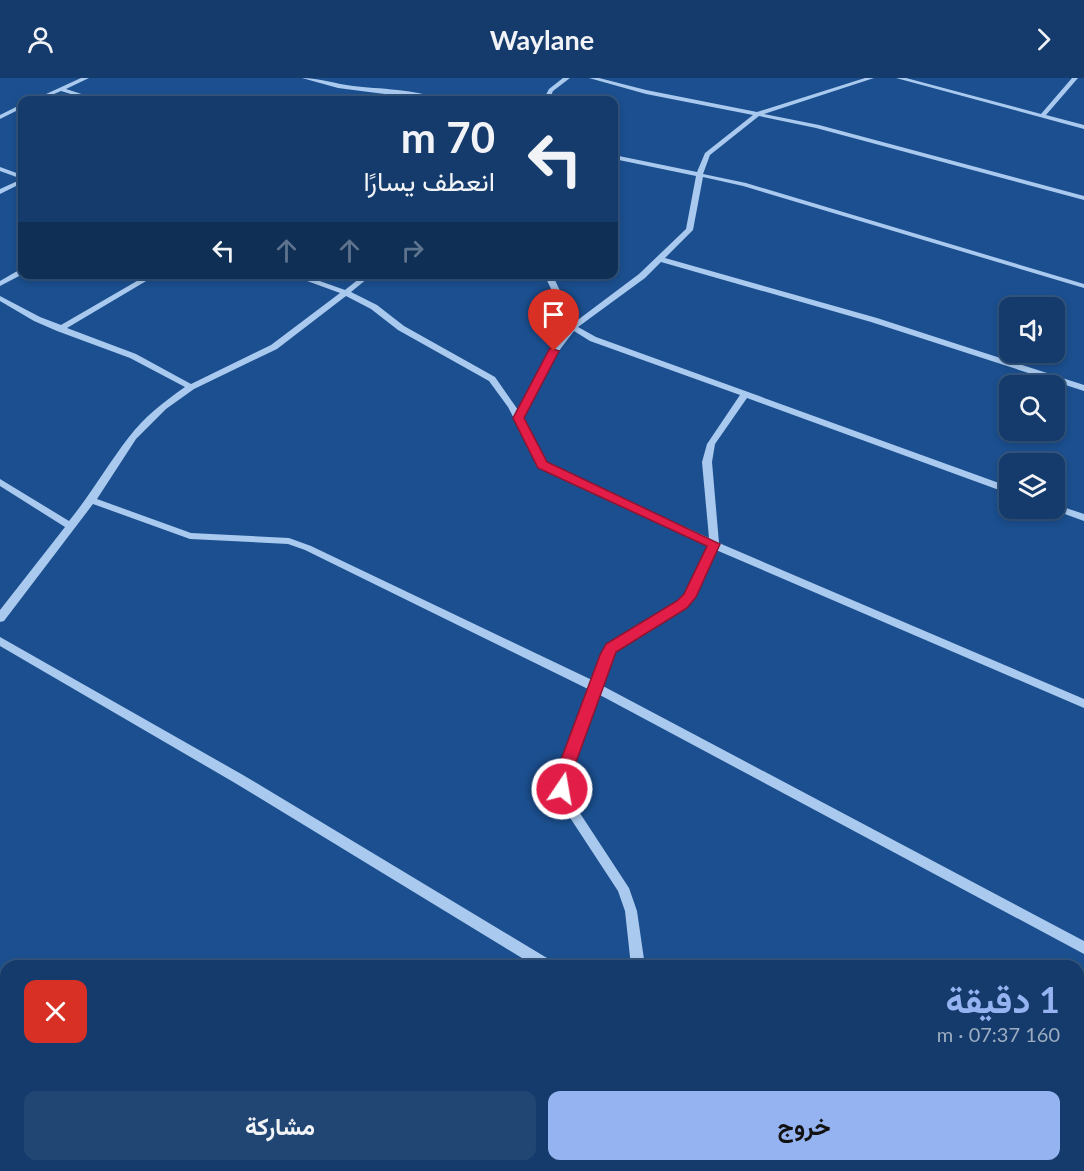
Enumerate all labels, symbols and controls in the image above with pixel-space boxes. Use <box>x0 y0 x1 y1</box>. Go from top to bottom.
icon: person <box>24 23 57 56</box>
text: Waylane <box>490 23 594 56</box>
icon: forward <box>1027 23 1060 56</box>
text: 70 m <box>401 112 495 162</box>
icon: left <box>516 120 594 198</box>
text: انعطف يسارًا <box>363 164 495 197</box>
icon: left <box>207 234 240 267</box>
icon: ahead <box>270 234 303 267</box>
icon: ahead <box>333 234 366 267</box>
icon: right <box>396 234 429 267</box>
pin <box>528 289 579 351</box>
map controls <box>999 297 1065 519</box>
button: sound <box>999 297 1065 363</box>
icon: arrive <box>537 298 570 331</box>
button: search <box>999 375 1065 441</box>
button: layers <box>999 453 1065 519</box>
position arrow <box>530 757 594 821</box>
text: 1 دقيقة <box>945 977 1060 1021</box>
button: close <box>24 980 87 1043</box>
text: 160 m · 07:37 <box>937 1022 1060 1046</box>
button: مشاركة <box>24 1091 536 1160</box>
button: خروج <box>548 1091 1060 1160</box>

